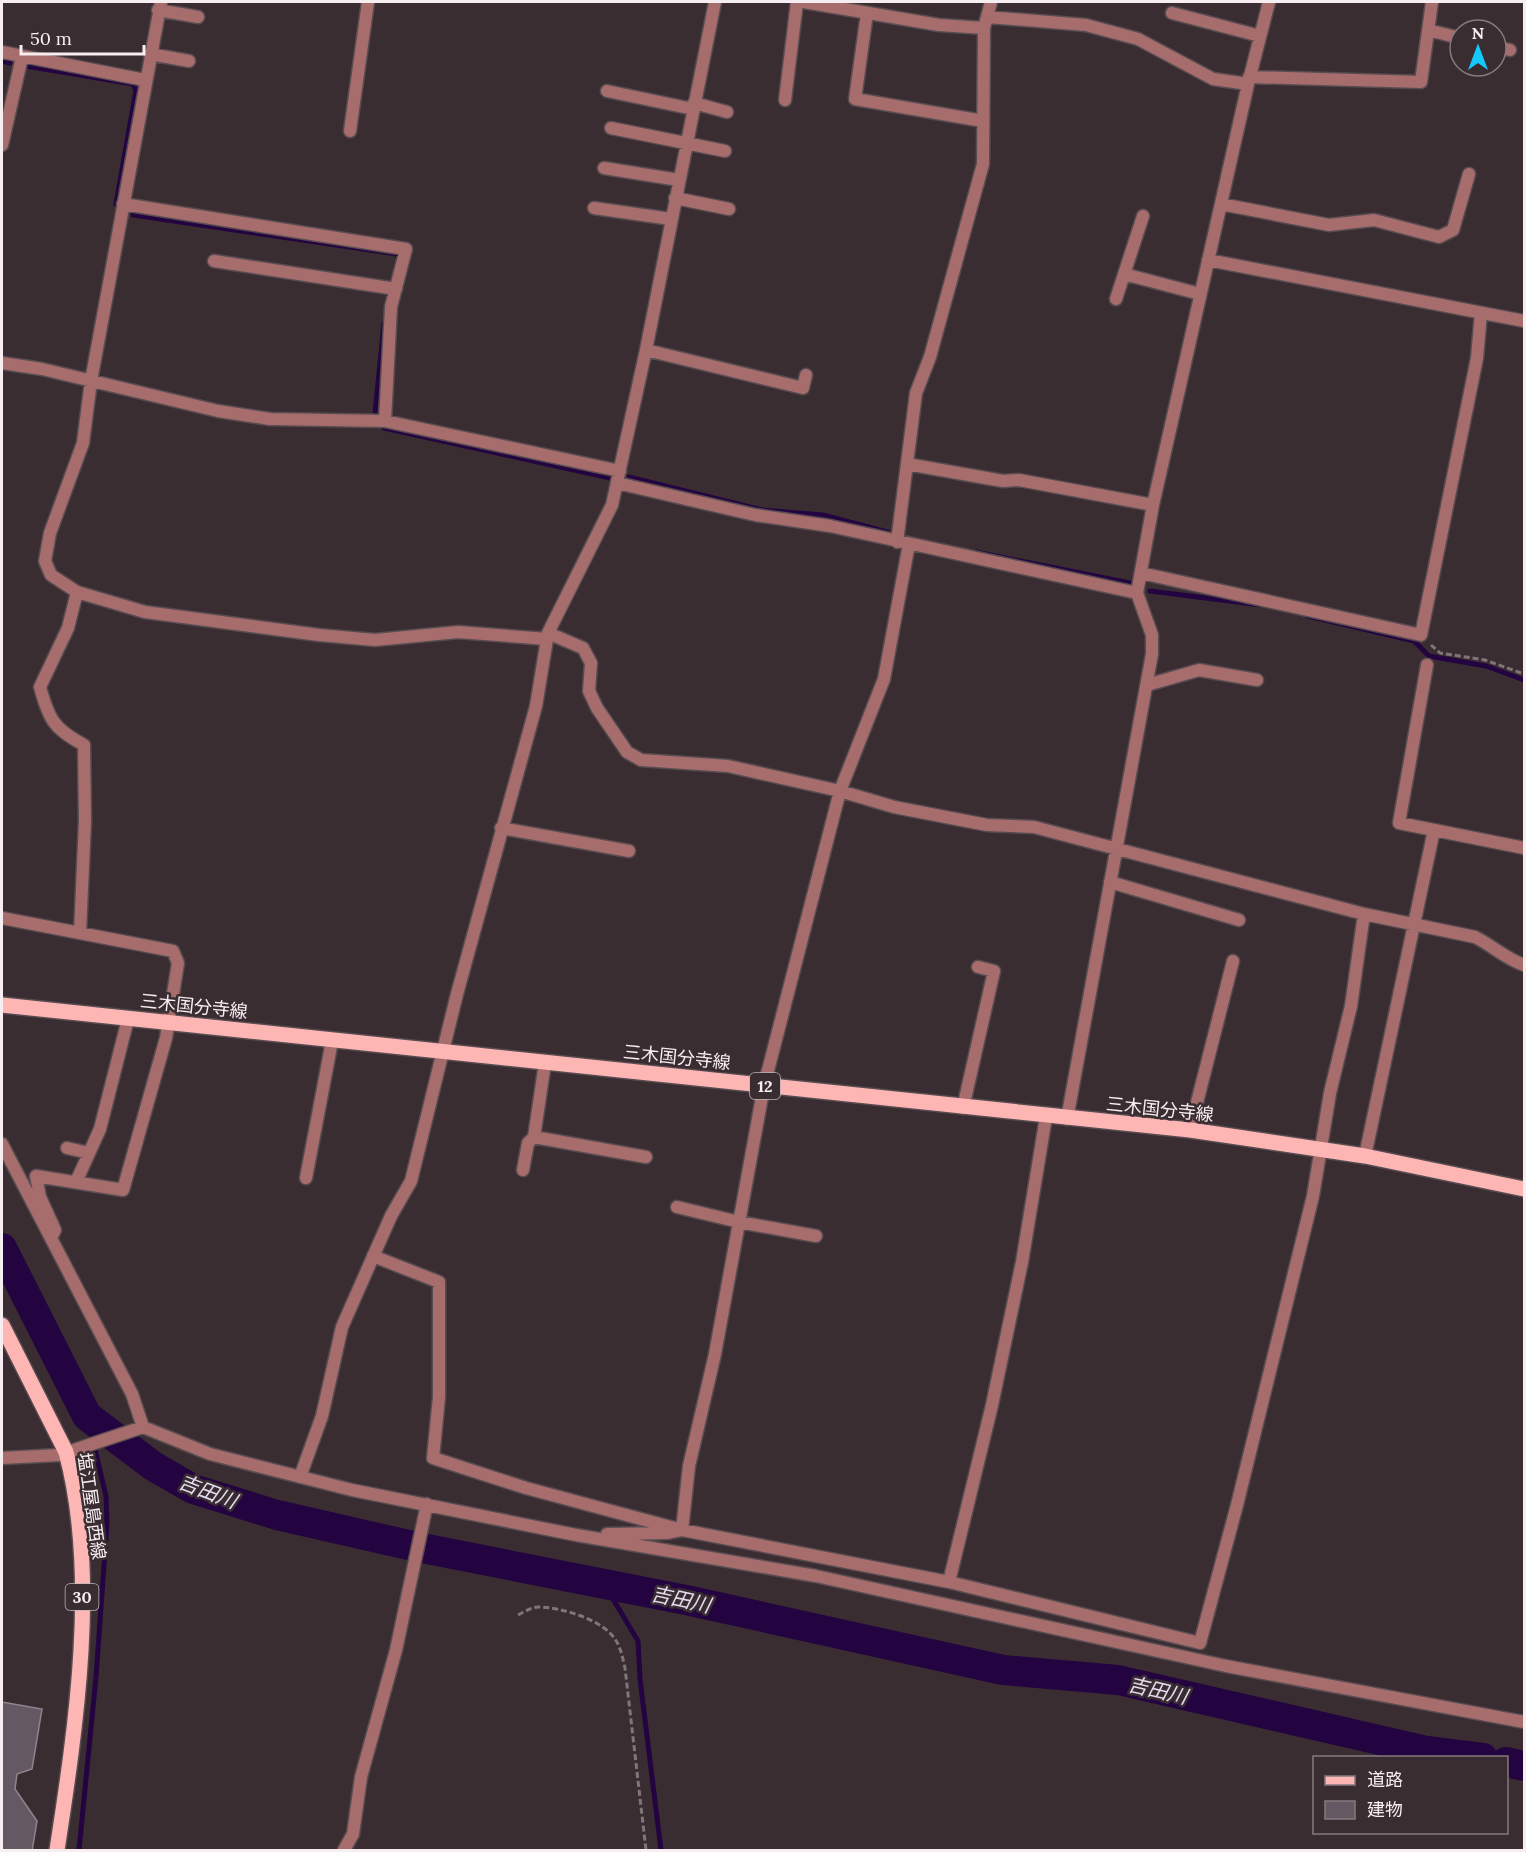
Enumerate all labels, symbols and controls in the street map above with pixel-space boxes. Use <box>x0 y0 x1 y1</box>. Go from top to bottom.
scale bar <box>21 18 144 56</box>
north arrow <box>1448 18 1508 78</box>
text: N <box>1472 23 1484 43</box>
text: 50 m <box>30 27 72 50</box>
street label: 三木国分寺線 <box>139 989 249 1023</box>
street label: 三木国分寺線 <box>622 1040 732 1074</box>
road number: 12 <box>750 1073 780 1099</box>
street label: 三木国分寺線 <box>1105 1092 1215 1126</box>
street label: 塩江屋島西線 <box>73 1451 111 1561</box>
water label: 吉田川 <box>176 1469 242 1514</box>
water label: 吉田川 <box>649 1581 715 1618</box>
road number: 30 <box>66 1584 98 1610</box>
water label: 吉田川 <box>1126 1671 1192 1709</box>
legend <box>1313 1756 1508 1834</box>
text: 道路 <box>1367 1768 1403 1791</box>
text: 建物 <box>1367 1798 1403 1821</box>

